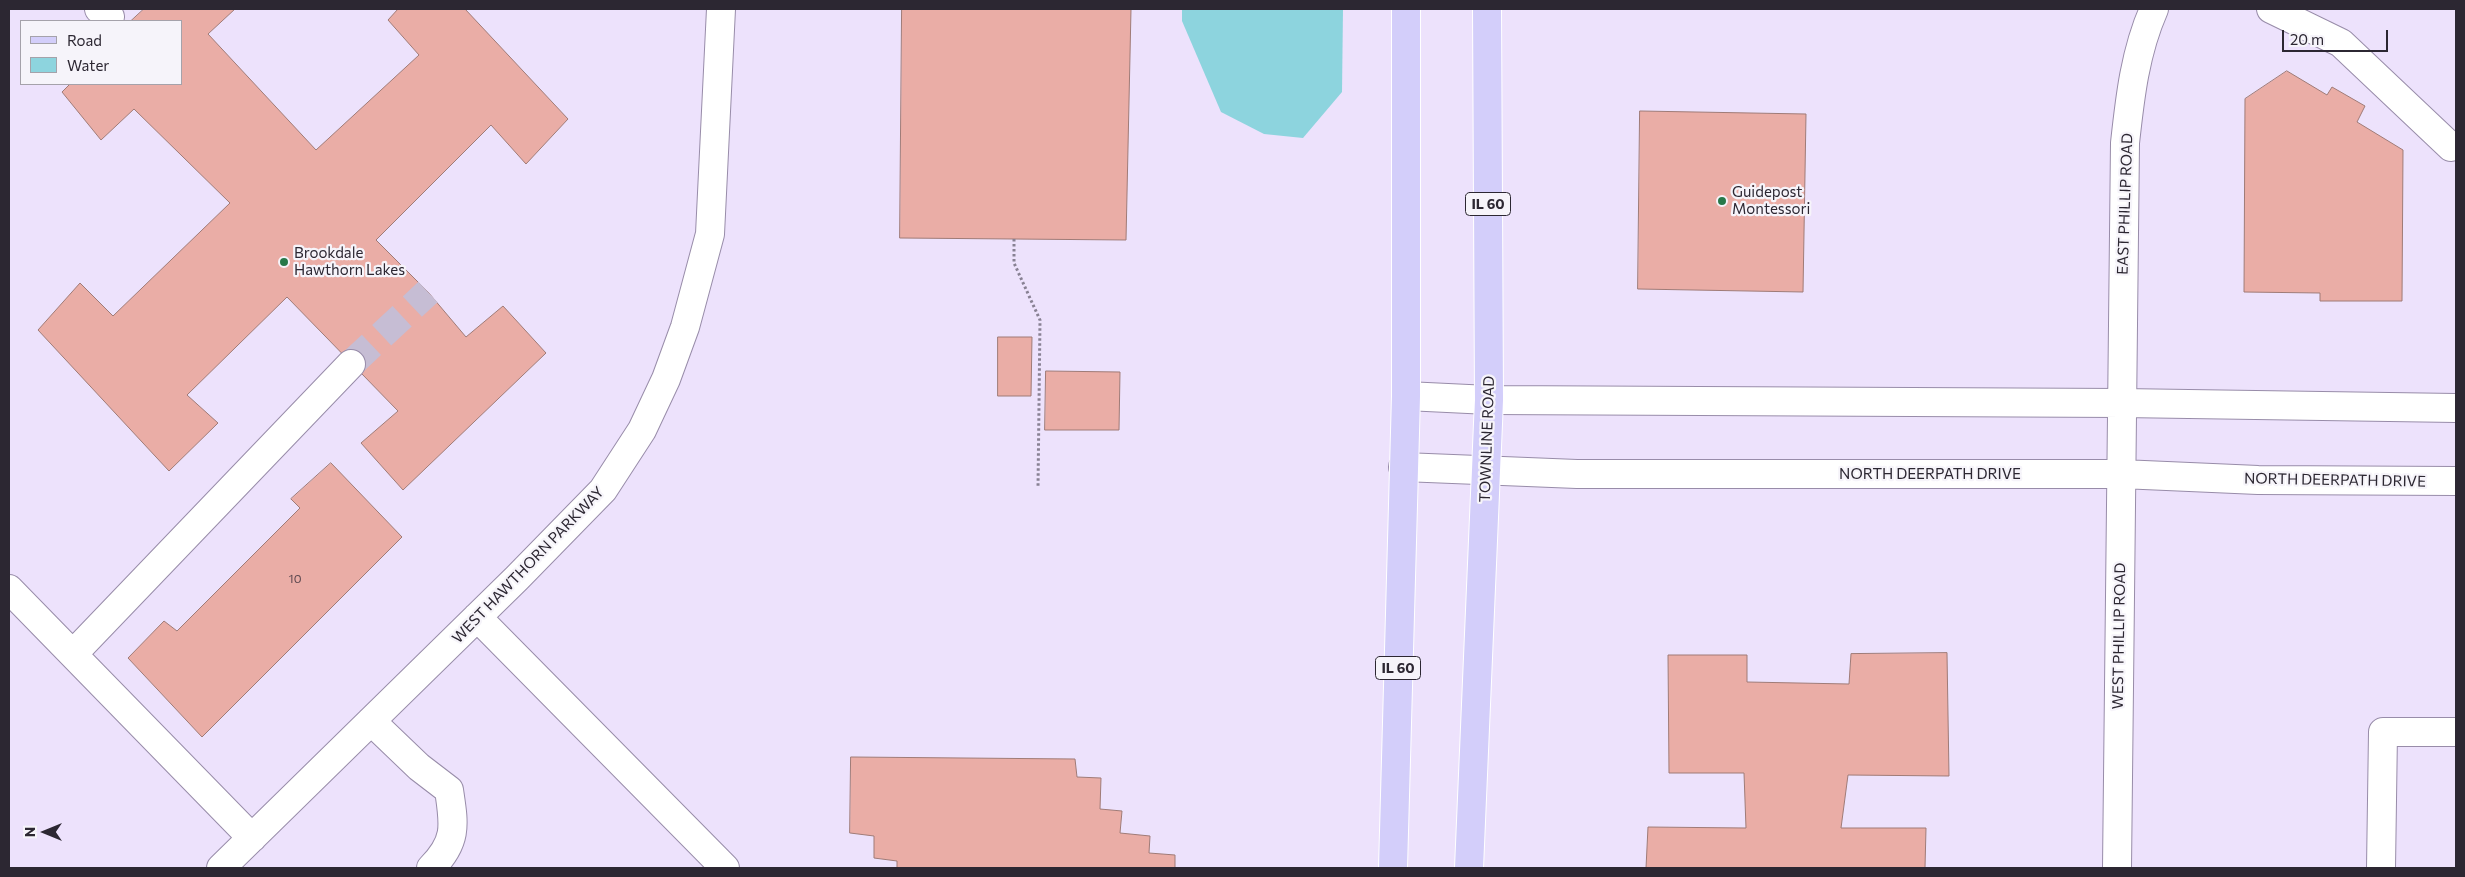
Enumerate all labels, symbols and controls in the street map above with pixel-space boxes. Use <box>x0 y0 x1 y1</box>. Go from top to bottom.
legend <box>20 20 182 85</box>
scale bar <box>2285 20 2391 52</box>
text: 20 m <box>2290 30 2324 48</box>
text: Road <box>67 31 102 49</box>
text: Water <box>67 56 109 74</box>
street label: EAST PHILLIP ROAD <box>2114 133 2136 275</box>
place label: Guidepost Montessori <box>1732 183 1810 218</box>
road number: IL 60 <box>1466 192 1510 215</box>
marker: Guidepost Montessori <box>1716 195 1728 207</box>
place label: Brookdale Hawthorn Lakes <box>294 244 405 279</box>
marker: Brookdale Hawthorn Lakes <box>278 256 290 268</box>
street label: TOWNLINE ROAD <box>1476 375 1498 503</box>
street label: NORTH DEERPATH DRIVE <box>1839 465 2021 483</box>
street label: NORTH DEERPATH DRIVE <box>2244 469 2426 491</box>
street label: WEST HAWTHORN PARKWAY <box>448 483 608 647</box>
street label: WEST PHILLIP ROAD <box>2109 562 2129 710</box>
house number: 10 <box>289 572 301 586</box>
road number: IL 60 <box>1376 656 1420 680</box>
north arrow <box>20 807 70 857</box>
text: N <box>21 827 38 837</box>

